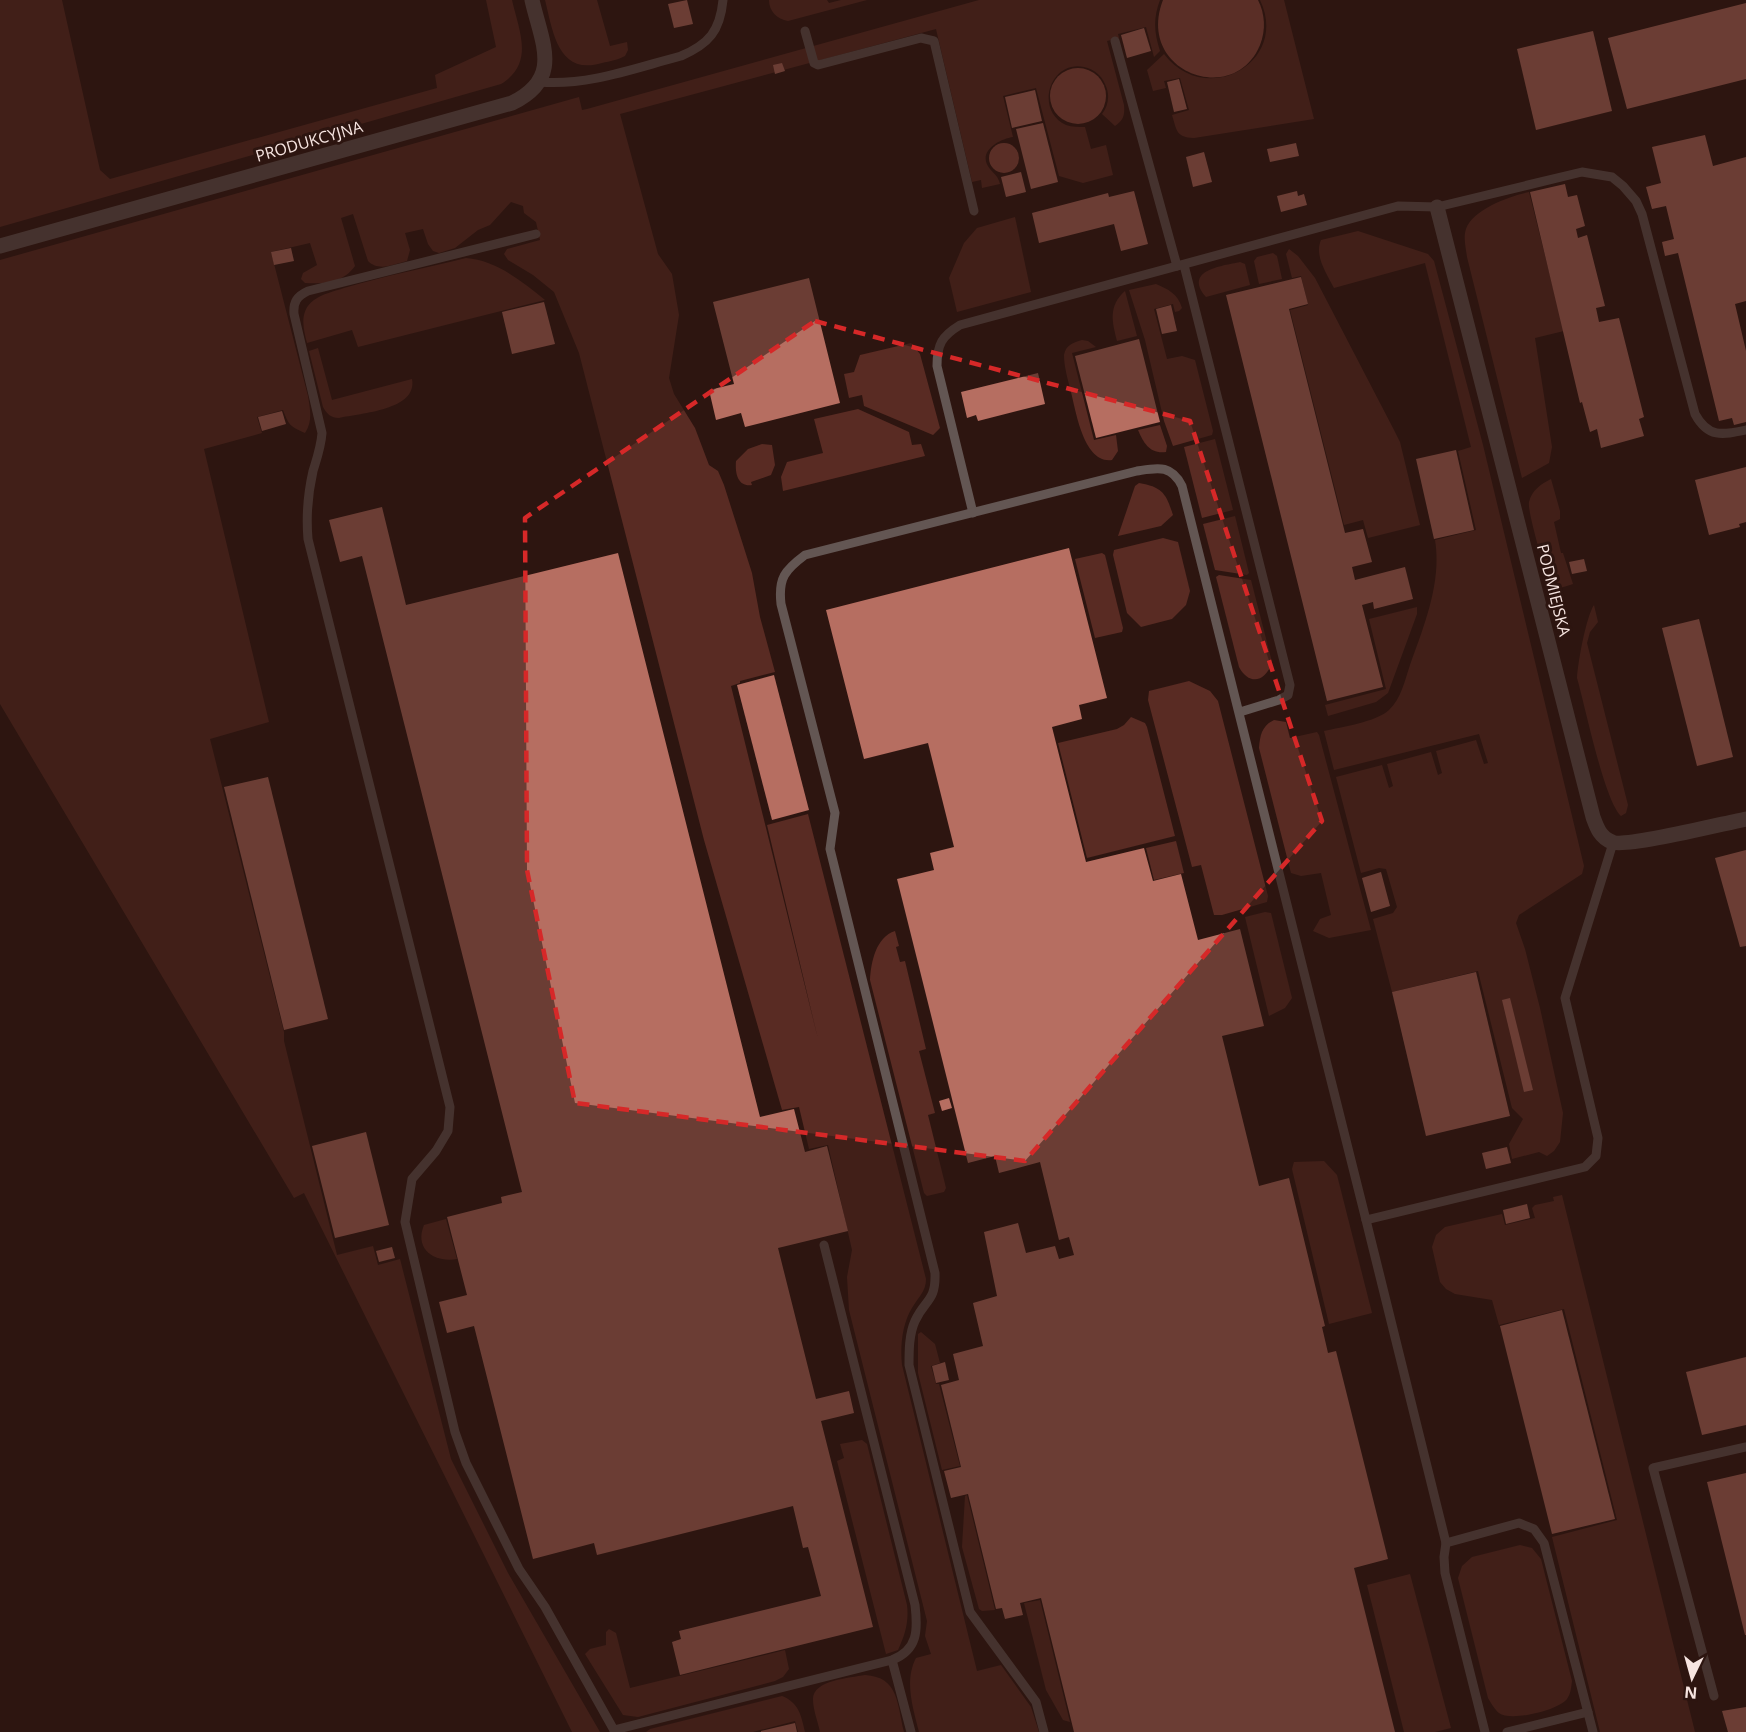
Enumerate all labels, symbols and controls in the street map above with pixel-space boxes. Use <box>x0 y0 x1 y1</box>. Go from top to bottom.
street label: PRODUKCYJNA <box>253 115 366 167</box>
street label: PODMIEJSKA <box>1532 542 1576 639</box>
north arrow <box>1662 1648 1722 1708</box>
text: N <box>1683 1681 1698 1704</box>

